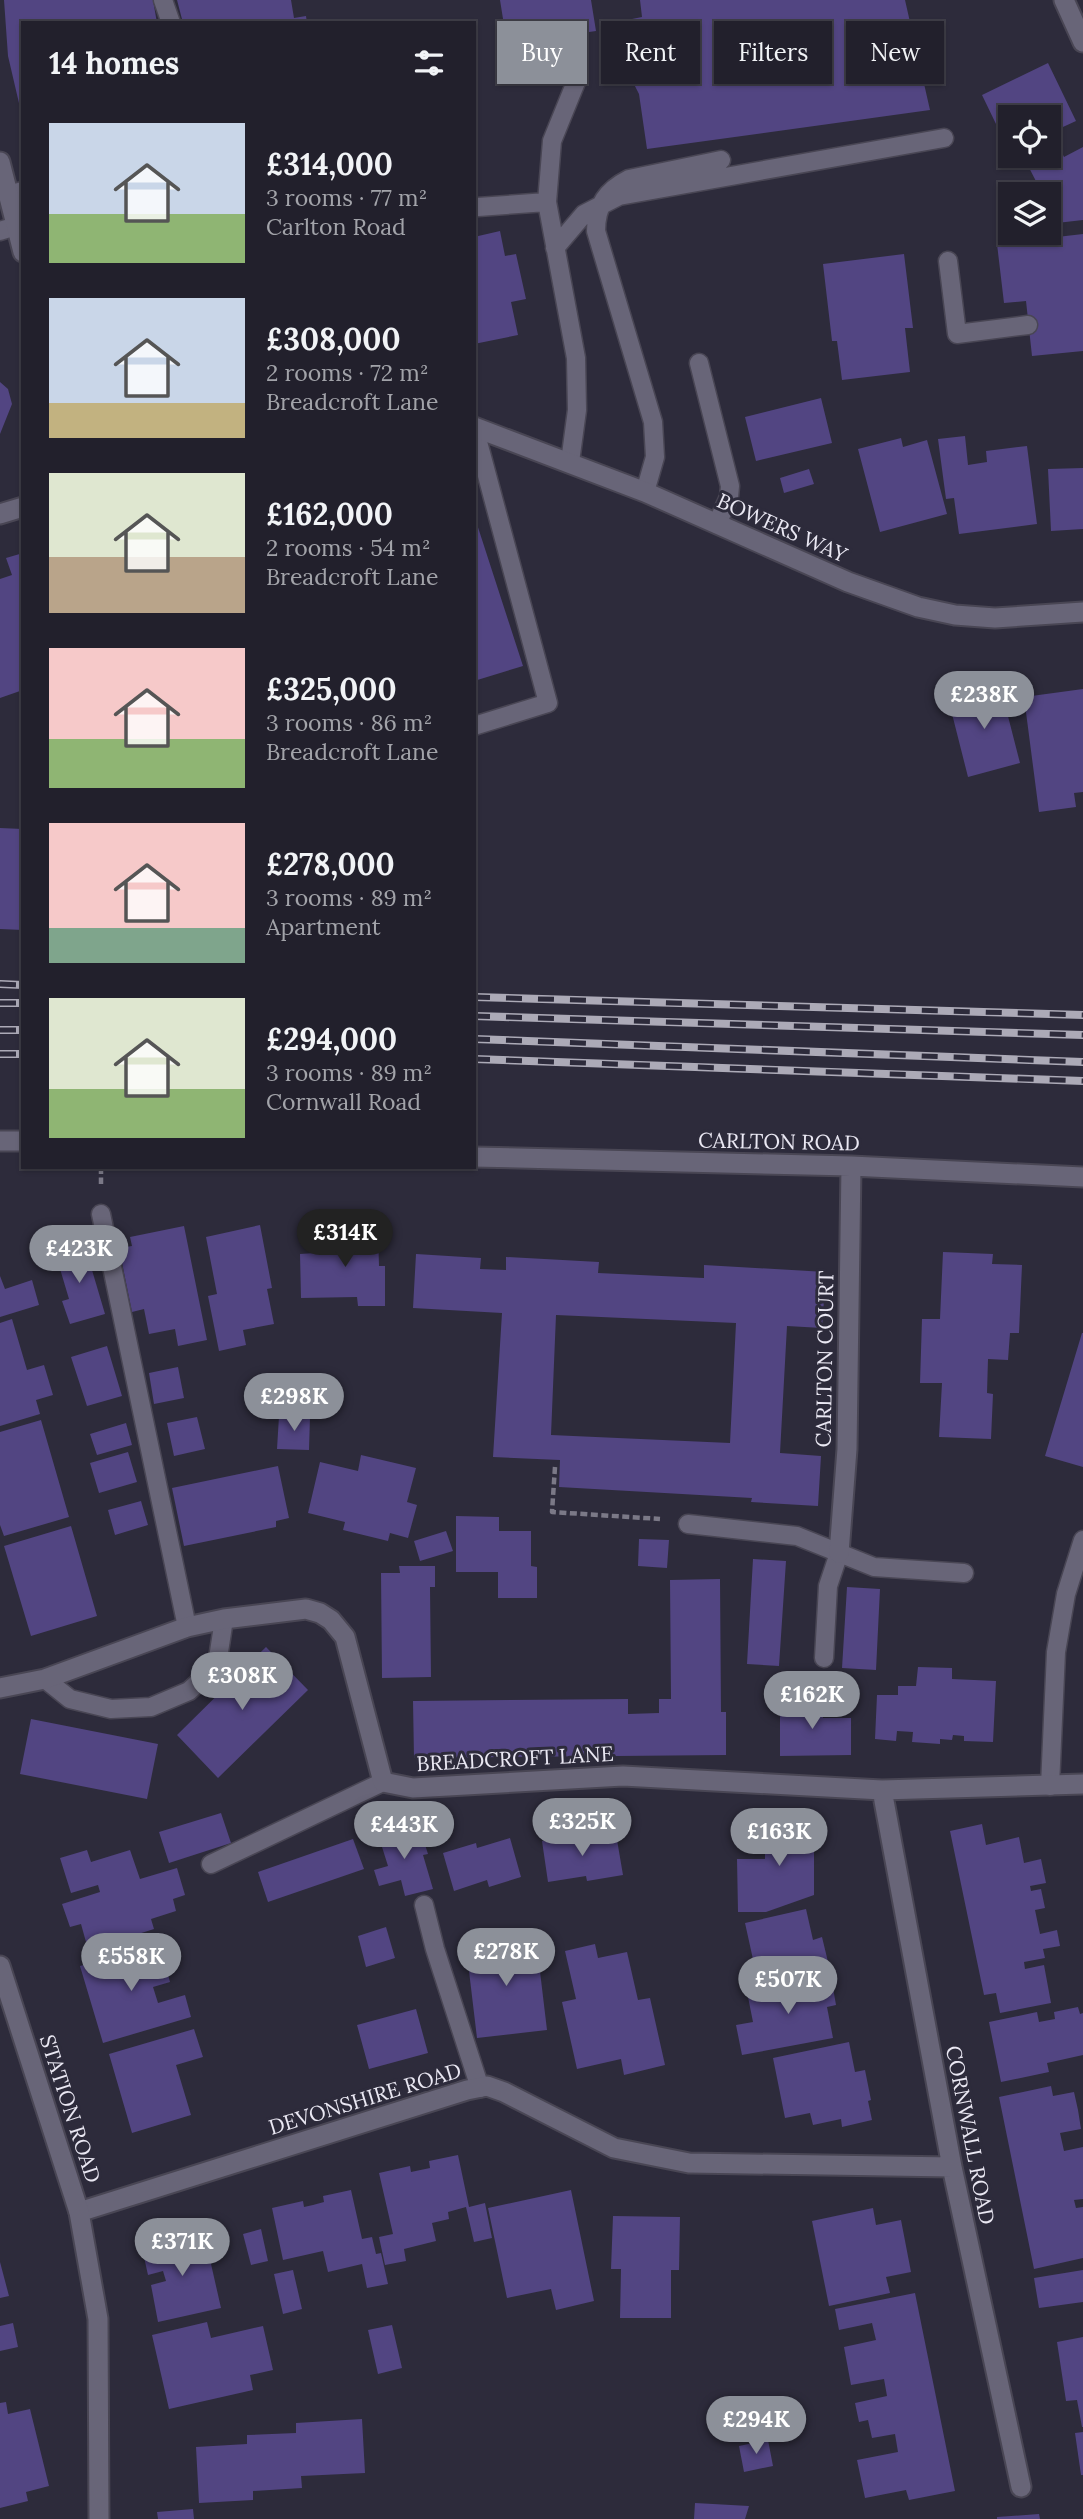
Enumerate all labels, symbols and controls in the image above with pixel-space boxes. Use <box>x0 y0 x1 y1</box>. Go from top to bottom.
chip: Buy <box>497 21 587 84</box>
chip: Rent <box>601 21 700 84</box>
chip: Filters <box>714 21 832 84</box>
chip: New <box>846 21 944 84</box>
text: 14 homes <box>49 44 179 82</box>
icon: filters <box>410 44 448 82</box>
map controls <box>998 105 1061 245</box>
button: locate <box>998 105 1061 168</box>
text: £314,000 <box>266 145 393 183</box>
icon: home <box>105 151 189 235</box>
button: layers <box>998 182 1061 245</box>
text: 3 rooms · 77 m² <box>266 183 427 212</box>
text: Carlton Road <box>266 212 406 241</box>
text: £308,000 <box>266 320 401 358</box>
icon: home <box>105 326 189 410</box>
text: 2 rooms · 72 m² <box>266 358 429 387</box>
text: Breadcroft Lane <box>266 387 438 416</box>
street label: BOWERS WAY <box>713 487 852 569</box>
text: £162,000 <box>266 495 393 533</box>
icon: home <box>105 501 189 585</box>
text: 2 rooms · 54 m² <box>266 533 431 562</box>
text: Breadcroft Lane <box>266 562 438 591</box>
text: £325,000 <box>266 670 396 708</box>
pin: £238K <box>935 672 1033 731</box>
icon: home <box>105 676 189 760</box>
text: £238K <box>950 679 1018 708</box>
text: 3 rooms · 86 m² <box>266 708 432 737</box>
text: Breadcroft Lane <box>266 737 438 766</box>
text: £278,000 <box>266 845 395 883</box>
icon: home <box>105 851 189 935</box>
text: 3 rooms · 89 m² <box>266 883 432 912</box>
text: Apartment <box>266 912 381 941</box>
text: £294,000 <box>266 1020 397 1058</box>
icon: home <box>105 1026 189 1110</box>
text: 3 rooms · 89 m² <box>266 1058 432 1087</box>
text: Cornwall Road <box>266 1087 421 1116</box>
street label: CARLTON ROAD <box>698 1127 860 1156</box>
pin: £314K <box>296 1210 394 1269</box>
text: £314K <box>313 1217 377 1246</box>
pin: £423K <box>30 1226 128 1285</box>
text: £423K <box>45 1233 113 1262</box>
street label: CARLTON COURT <box>809 1270 840 1448</box>
pin: £298K <box>245 1374 343 1433</box>
text: £298K <box>260 1381 328 1410</box>
pin: £308K <box>193 1652 291 1712</box>
text: £308K <box>207 1660 277 1689</box>
pin: £162K <box>763 1672 861 1731</box>
text: £162K <box>780 1679 844 1708</box>
street label: BREADCROFT LANE <box>416 1740 614 1777</box>
pin: £325K <box>533 1798 631 1858</box>
pin: £443K <box>355 1801 453 1861</box>
text: £325K <box>548 1806 616 1835</box>
pin: £163K <box>730 1808 828 1868</box>
text: £443K <box>370 1809 438 1838</box>
text: £163K <box>747 1816 812 1845</box>
pin: £278K <box>457 1928 555 1988</box>
pin: £558K <box>82 1934 180 1993</box>
text: £278K <box>473 1936 539 1965</box>
text: £558K <box>97 1941 165 1970</box>
pin: £507K <box>739 1956 837 2016</box>
text: £507K <box>754 1964 822 1993</box>
street label: STATION ROAD <box>34 2031 107 2186</box>
street label: CORNWALL ROAD <box>940 2043 1001 2227</box>
street label: DEVONSHIRE ROAD <box>265 2056 464 2141</box>
pin: £371K <box>133 2218 231 2278</box>
text: £371K <box>151 2226 213 2255</box>
pin: £294K <box>707 2396 805 2456</box>
text: £294K <box>722 2404 790 2433</box>

